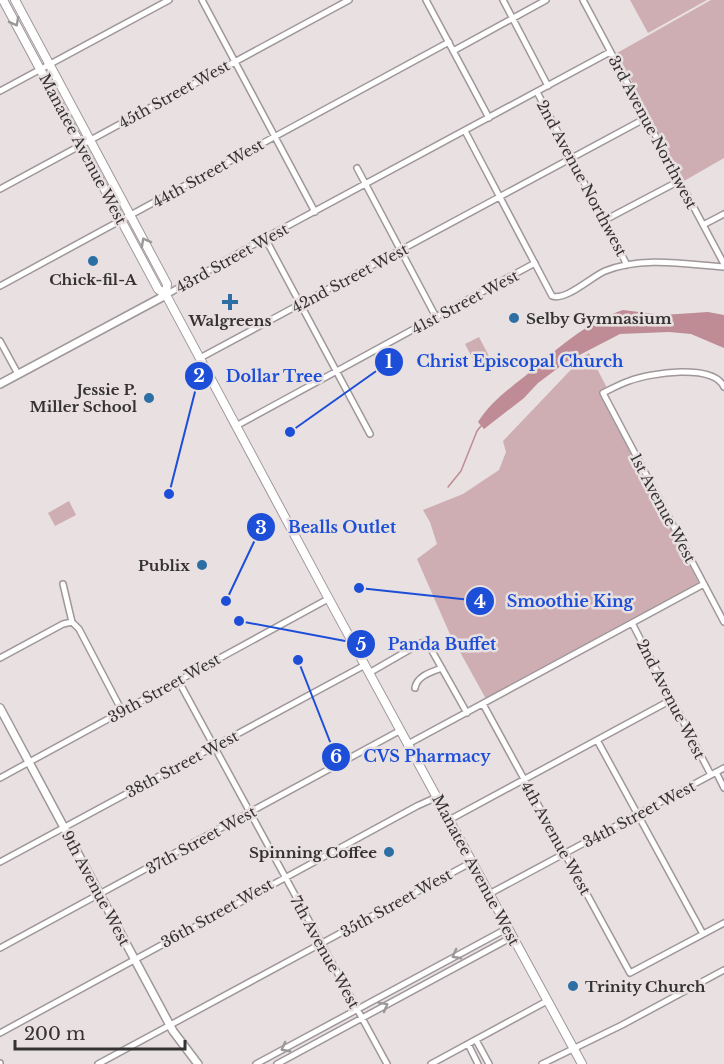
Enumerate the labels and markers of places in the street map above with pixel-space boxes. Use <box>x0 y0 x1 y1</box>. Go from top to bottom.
marker: Chick-fil-A <box>86 254 100 268</box>
place label: Chick-fil-A <box>49 270 138 289</box>
marker: Walgreens <box>223 295 237 309</box>
place label: Selby Gymnasium <box>526 309 672 328</box>
place label: Walgreens <box>187 311 272 330</box>
marker: Selby Gymnasium <box>507 311 521 325</box>
callout: Christ Episcopal Church <box>374 345 635 379</box>
callout: Dollar Tree <box>184 359 335 393</box>
place label: Jessie P. Miller School <box>30 380 138 416</box>
marker: Jessie P. Miller School <box>142 391 156 405</box>
callout: Bealls Outlet <box>246 510 408 544</box>
place label: Publix <box>138 556 190 575</box>
marker: Publix <box>195 558 209 572</box>
callout: Smoothie King <box>465 584 646 618</box>
callout: Panda Buffet <box>346 627 508 661</box>
callout: CVS Pharmacy <box>321 740 502 774</box>
place label: Spinning Coffee <box>249 843 377 862</box>
marker: Spinning Coffee <box>382 845 396 859</box>
place label: Trinity Church <box>585 977 706 996</box>
marker: Trinity Church <box>566 979 580 993</box>

